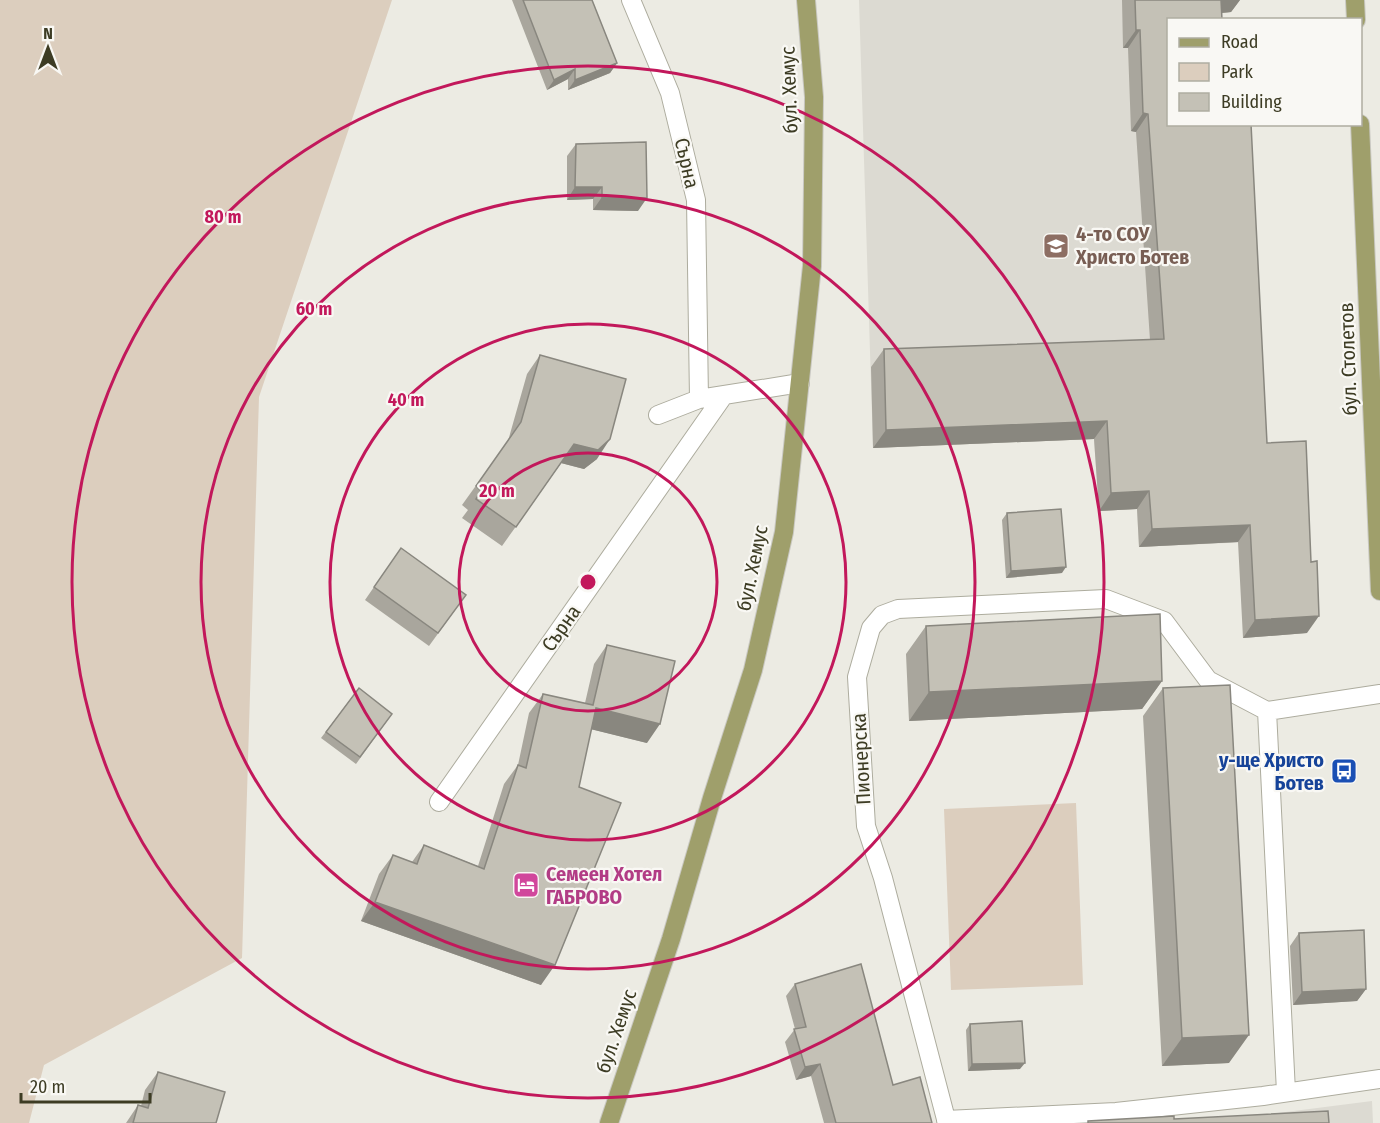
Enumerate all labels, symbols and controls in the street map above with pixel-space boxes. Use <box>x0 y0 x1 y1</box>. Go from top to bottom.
north arrow <box>18 18 78 78</box>
legend <box>1167 18 1362 126</box>
text: N <box>43 24 53 43</box>
text: Road <box>1221 31 1258 53</box>
street label: бул. Хемус <box>775 46 803 134</box>
text: Park <box>1221 61 1254 83</box>
text: Building <box>1221 91 1282 113</box>
street label: Сърна <box>670 135 704 191</box>
text: 80 m <box>205 206 241 228</box>
place label: 4-то СОУ Христо Ботев <box>1075 222 1189 269</box>
school or university icon: 4-то СОУ Христо Ботев <box>1041 231 1071 261</box>
text: 60 m <box>296 298 332 320</box>
street label: бул. Столетов <box>1334 302 1362 416</box>
text: 40 m <box>388 389 424 411</box>
text: 20 m <box>478 480 515 502</box>
street label: бул. Хемус <box>731 522 773 613</box>
centre of rings <box>578 572 598 592</box>
street label: Сърна <box>537 600 585 656</box>
street label: Пионерска <box>847 712 875 806</box>
place label: у-ще Христо Ботев <box>1218 748 1324 795</box>
bus stop icon: у-ще Христо Ботев <box>1329 756 1359 786</box>
place label: Семеен Хотел ГАБРОВО <box>546 862 662 909</box>
hotel icon: Семеен Хотел ГАБРОВО <box>511 870 541 900</box>
street label: бул. Хемус <box>590 986 642 1076</box>
scale bar <box>21 1066 150 1104</box>
text: 20 m <box>30 1076 65 1098</box>

